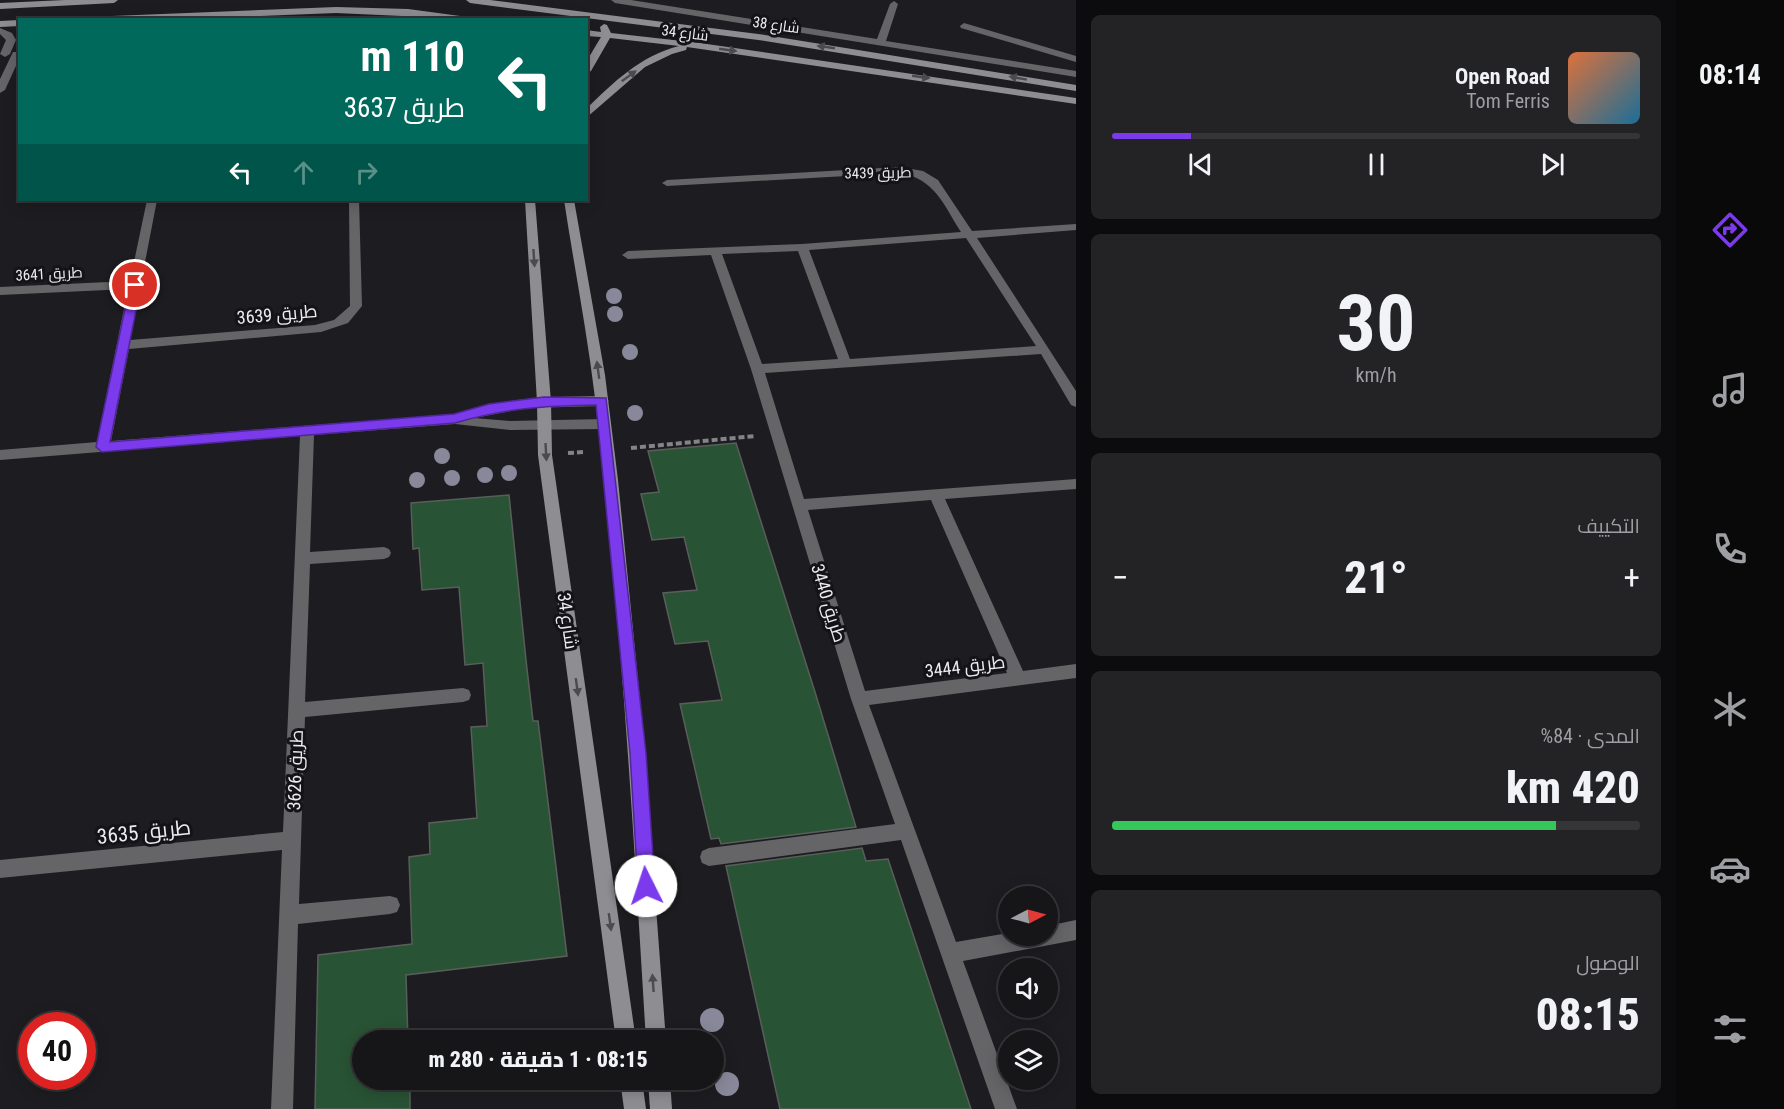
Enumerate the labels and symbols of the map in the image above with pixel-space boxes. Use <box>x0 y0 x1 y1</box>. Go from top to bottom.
street label: شارع 38 <box>751 13 801 39</box>
street label: شارع 34 <box>660 21 710 47</box>
one-way arrow <box>816 42 835 51</box>
one-way arrow <box>718 45 737 54</box>
one-way arrow <box>621 70 636 82</box>
one-way arrow <box>911 73 930 82</box>
one-way arrow <box>1009 73 1028 82</box>
street label: طريق 3439 <box>844 163 912 184</box>
one-way arrow <box>529 248 538 267</box>
pin <box>109 259 160 310</box>
street label: طريق 3641 <box>15 263 83 286</box>
street label: طريق 3639 <box>236 300 318 330</box>
one-way arrow <box>593 361 602 380</box>
one-way arrow <box>541 443 550 462</box>
street label: طريق 3440 <box>805 561 851 645</box>
street label: شارع 34 <box>552 591 582 651</box>
street label: طريق 3444 <box>924 651 1007 683</box>
one-way arrow <box>573 678 582 697</box>
street label: طريق 3626 <box>283 729 309 811</box>
street label: طريق 3635 <box>96 815 192 850</box>
position arrow <box>614 854 678 918</box>
north arrow <box>998 886 1058 946</box>
one-way arrow <box>605 913 614 932</box>
one-way arrow <box>648 973 657 992</box>
speed limit sign: 40 <box>18 1012 96 1090</box>

